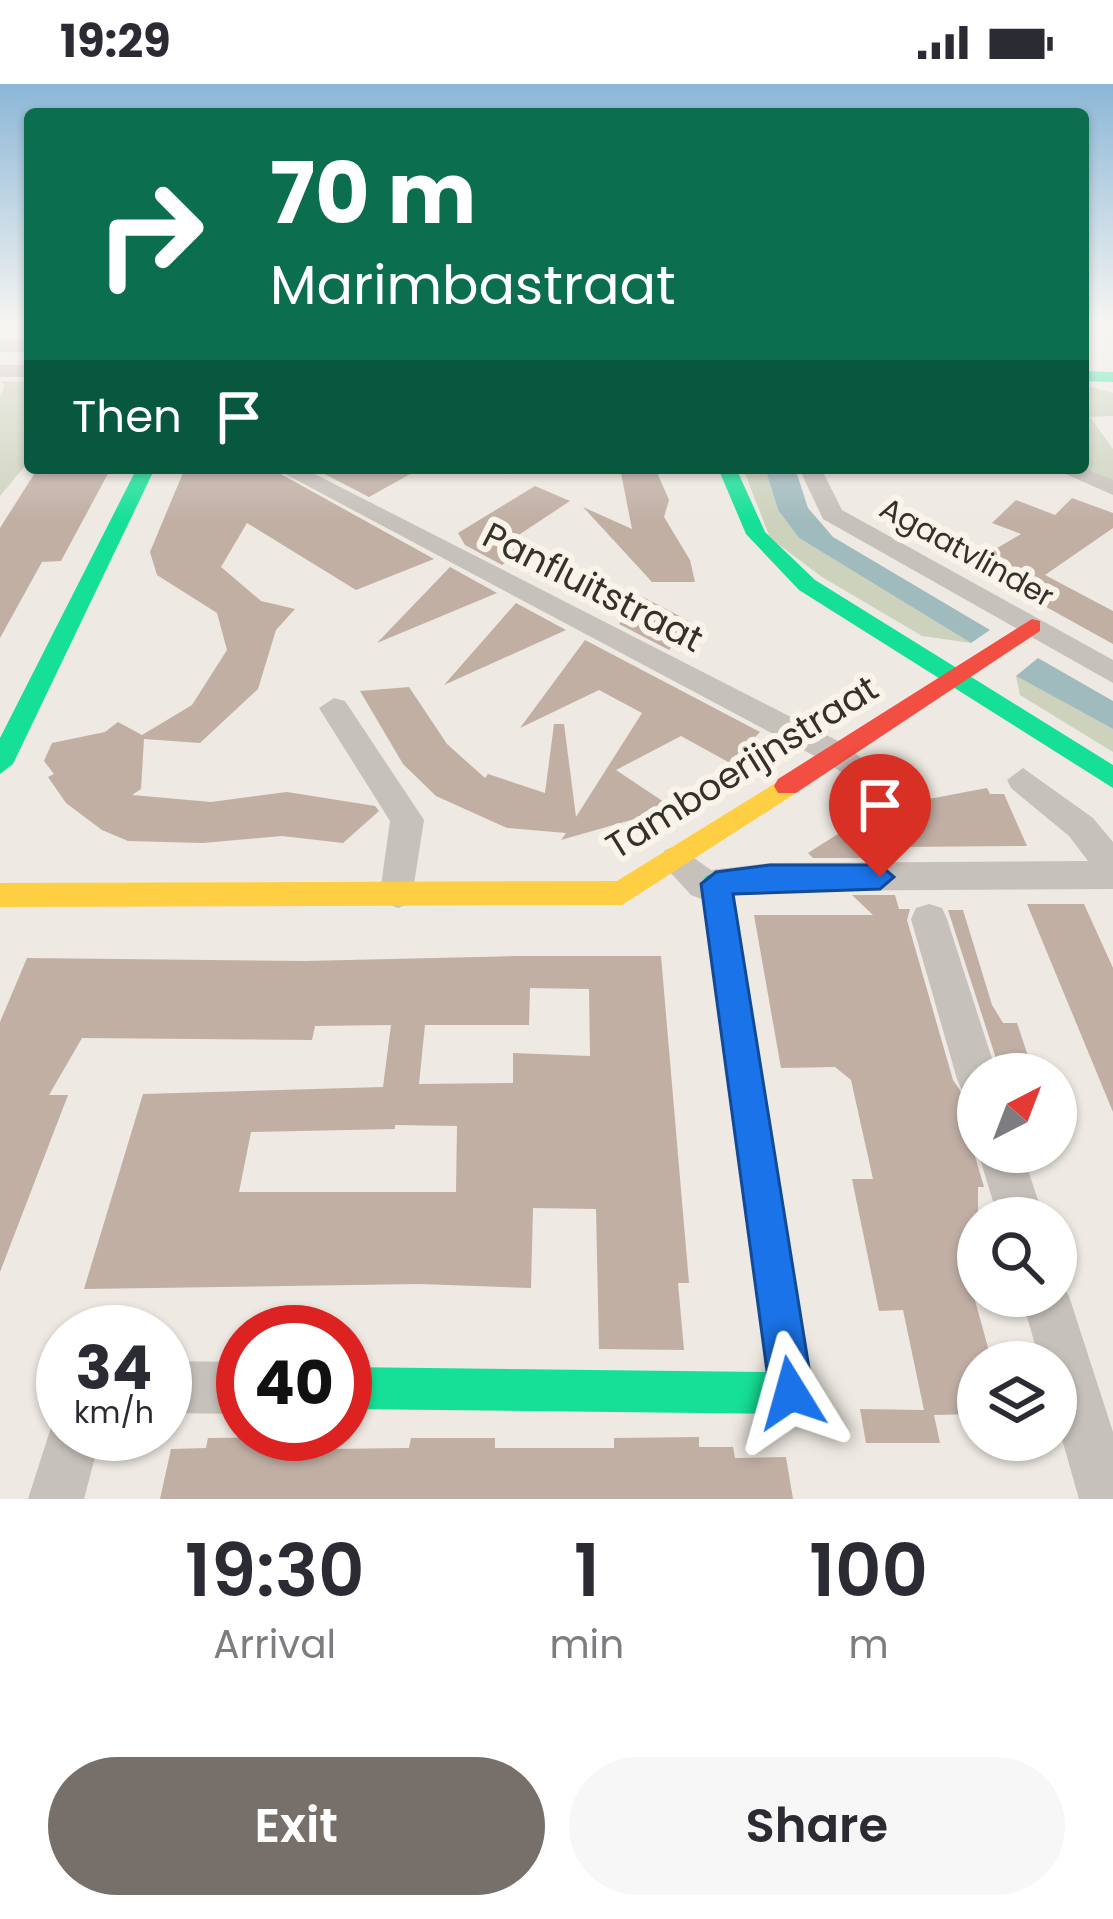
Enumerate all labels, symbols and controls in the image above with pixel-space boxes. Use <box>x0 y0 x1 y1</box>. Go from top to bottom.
text: 19:29 <box>60 10 171 73</box>
text: 70 m <box>270 135 476 252</box>
icon: right <box>72 156 228 312</box>
text: Marimbastraat <box>270 247 676 323</box>
icon: arrive <box>206 384 272 450</box>
text: Then <box>72 385 182 448</box>
street label: Agaatvlinder <box>872 486 1062 618</box>
street label: Panfluitstraat <box>474 510 712 664</box>
street label: Tamboerijnstraat <box>596 663 888 871</box>
pin <box>829 754 931 877</box>
icon: arrive <box>847 772 913 838</box>
north arrow <box>957 1053 1077 1173</box>
map controls <box>957 1053 1077 1461</box>
button: search <box>957 1197 1077 1317</box>
speed limit sign: 40 <box>216 1305 372 1461</box>
text: 34 <box>76 1326 152 1410</box>
position arrow <box>728 1330 854 1456</box>
button: layers <box>957 1341 1077 1461</box>
text: km/h <box>74 1391 154 1434</box>
text: 19:30 <box>185 1520 365 1621</box>
text: 1 <box>574 1520 600 1621</box>
text: 100 <box>809 1520 928 1621</box>
text: Arrival <box>213 1617 336 1672</box>
text: min <box>549 1617 624 1672</box>
text: m <box>848 1617 889 1672</box>
button: Exit <box>48 1757 545 1895</box>
button: Share <box>569 1757 1065 1895</box>

